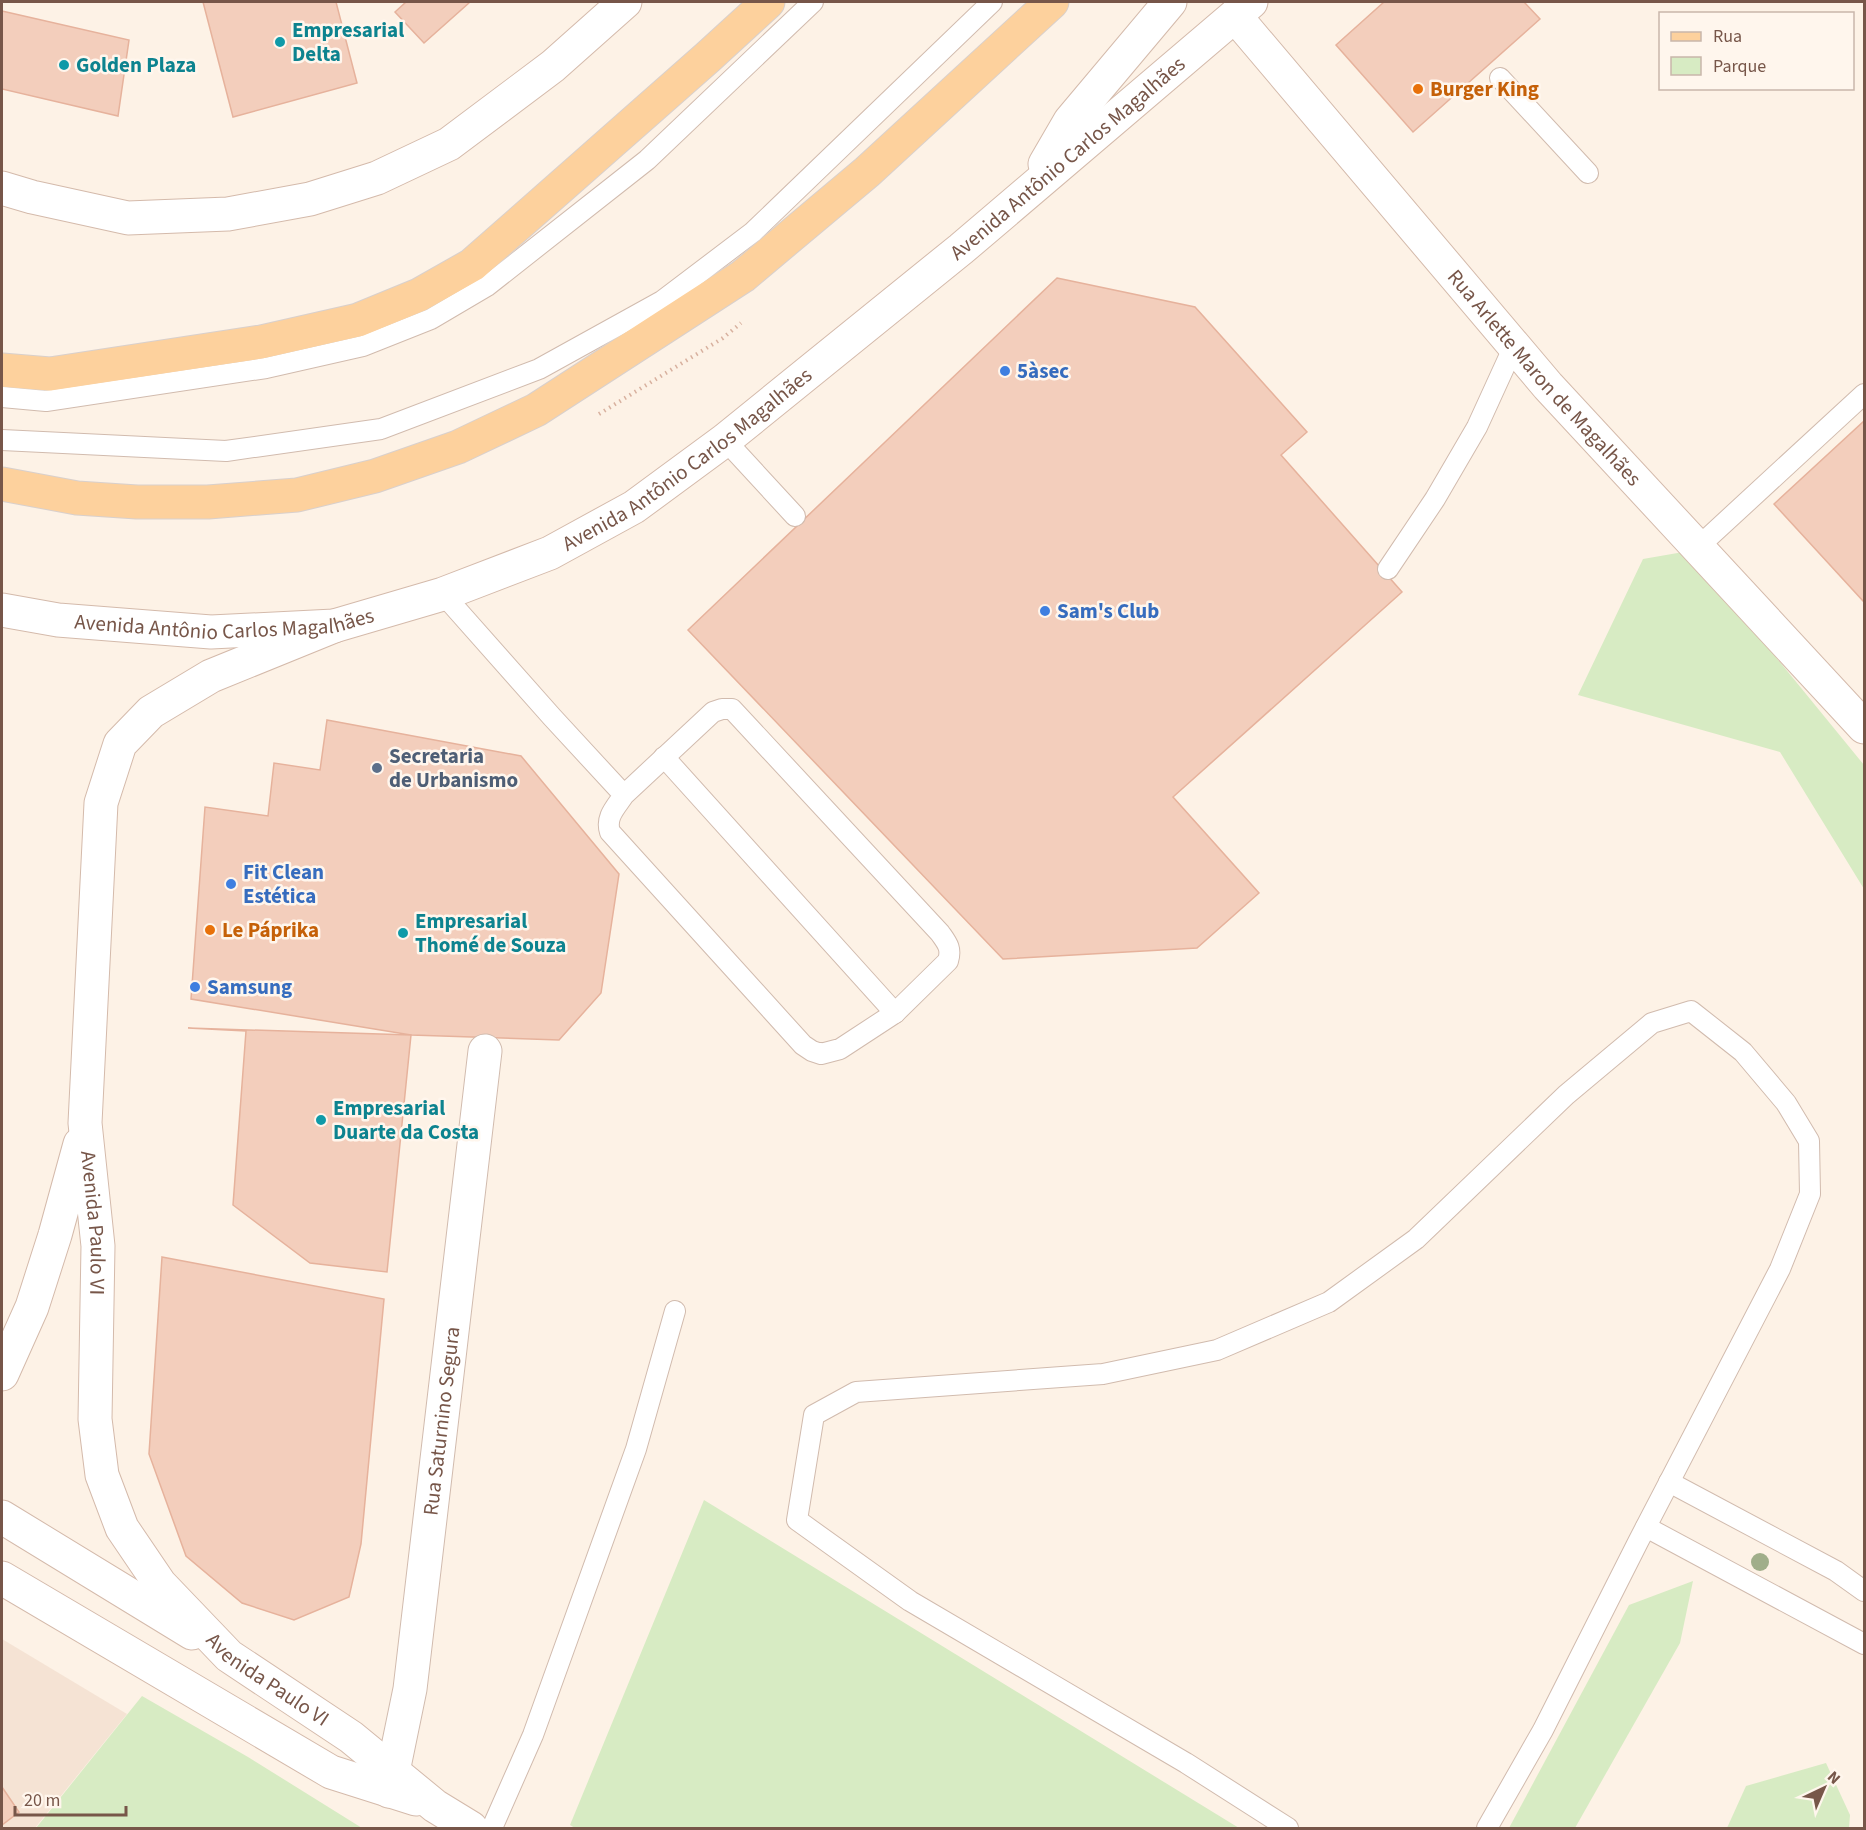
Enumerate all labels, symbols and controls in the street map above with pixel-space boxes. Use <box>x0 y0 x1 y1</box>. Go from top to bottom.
legend <box>1659 12 1854 90</box>
place label: Empresarial Delta <box>292 15 404 69</box>
text: Rua <box>1713 24 1742 49</box>
marker: Empresarial Delta <box>273 35 287 49</box>
street label: Avenida Antônio Carlos Magalhães <box>943 49 1192 267</box>
place label: Golden Plaza <box>76 50 196 80</box>
text: Parque <box>1713 54 1766 79</box>
marker: Golden Plaza <box>57 58 71 72</box>
place label: Burger King <box>1430 74 1539 104</box>
marker: Burger King <box>1411 82 1425 96</box>
street label: Rua Arlette Maron de Magalhães <box>1440 263 1649 493</box>
place label: 5àsec <box>1017 356 1069 386</box>
street label: Avenida Antônio Carlos Magalhães <box>557 360 819 559</box>
marker: 5àsec <box>998 364 1012 378</box>
place label: Sam's Club <box>1057 596 1159 626</box>
street label: Avenida Antônio Carlos Magalhães <box>73 600 378 647</box>
marker: Sam's Club <box>1038 604 1052 618</box>
place label: Secretaria de Urbanismo <box>389 741 518 795</box>
marker: Secretaria de Urbanismo <box>370 761 384 775</box>
place label: Fit Clean Estética <box>243 857 324 911</box>
marker: Fit Clean Estética <box>224 877 238 891</box>
place label: Empresarial Thomé de Souza <box>415 906 566 960</box>
place label: Le Páprika <box>222 915 319 945</box>
marker: Le Páprika <box>203 923 217 937</box>
marker: Empresarial Thomé de Souza <box>396 926 410 940</box>
place label: Samsung <box>207 972 292 1002</box>
marker: Samsung <box>188 980 202 994</box>
place label: Empresarial Duarte da Costa <box>333 1093 479 1147</box>
marker: Empresarial Duarte da Costa <box>314 1113 328 1127</box>
street label: Avenida Paulo VI <box>73 1149 113 1295</box>
street label: Rua Saturnino Segura <box>416 1325 468 1517</box>
street label: Avenida Paulo VI <box>199 1626 335 1734</box>
north arrow <box>1794 1758 1854 1818</box>
text: N <box>1822 1766 1845 1790</box>
scale bar <box>15 1779 126 1817</box>
text: 20 m <box>24 1788 60 1813</box>

